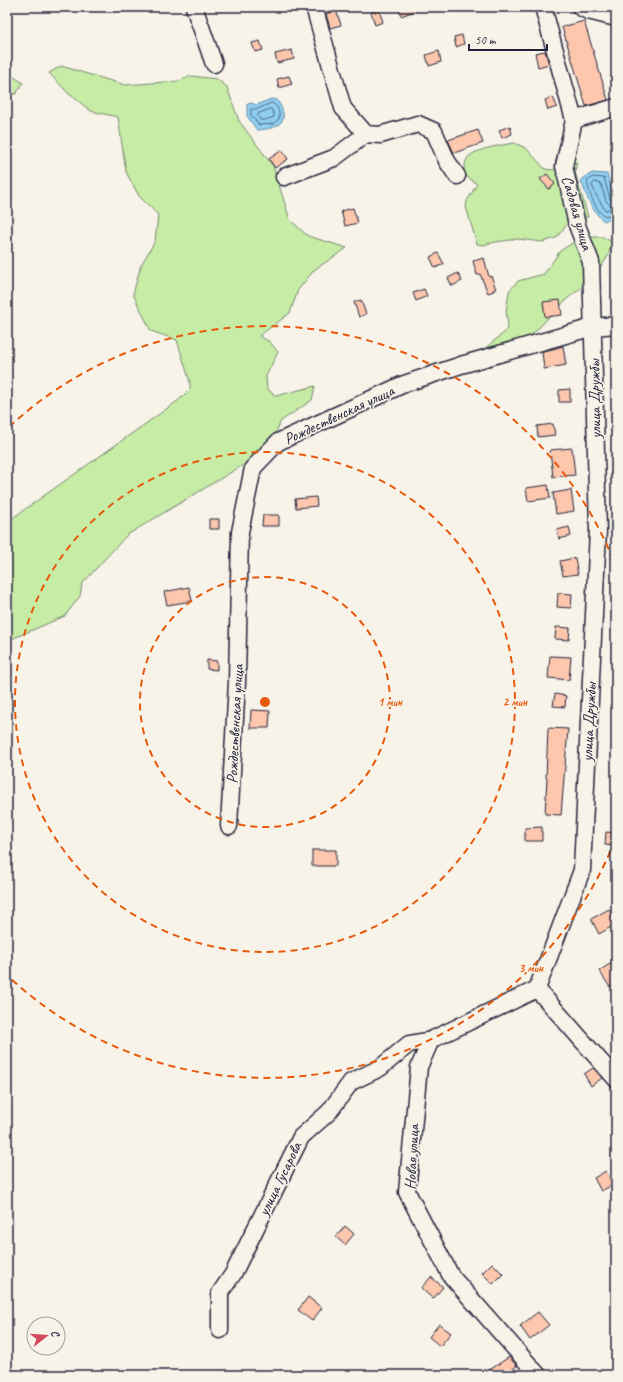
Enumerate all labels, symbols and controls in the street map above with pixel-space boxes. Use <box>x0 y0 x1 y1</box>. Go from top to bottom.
scale bar <box>469 26 547 52</box>
text: 50 m <box>475 32 497 48</box>
street label: Садовая улица <box>557 173 597 254</box>
street label: улица Дружбы <box>584 358 606 440</box>
street label: Рождественская улица <box>281 380 399 449</box>
street label: Рождественская улица <box>222 662 248 784</box>
street label: улица Дружбы <box>577 680 601 763</box>
text: 1 мин <box>378 694 403 710</box>
text: 2 мин <box>503 694 528 710</box>
centre of rings <box>258 695 272 709</box>
text: 3 мин <box>519 960 544 976</box>
street label: Новая улица <box>400 1122 424 1190</box>
street label: улица Гусарова <box>253 1138 307 1220</box>
north arrow <box>26 1316 66 1356</box>
text: С <box>48 1328 64 1339</box>

